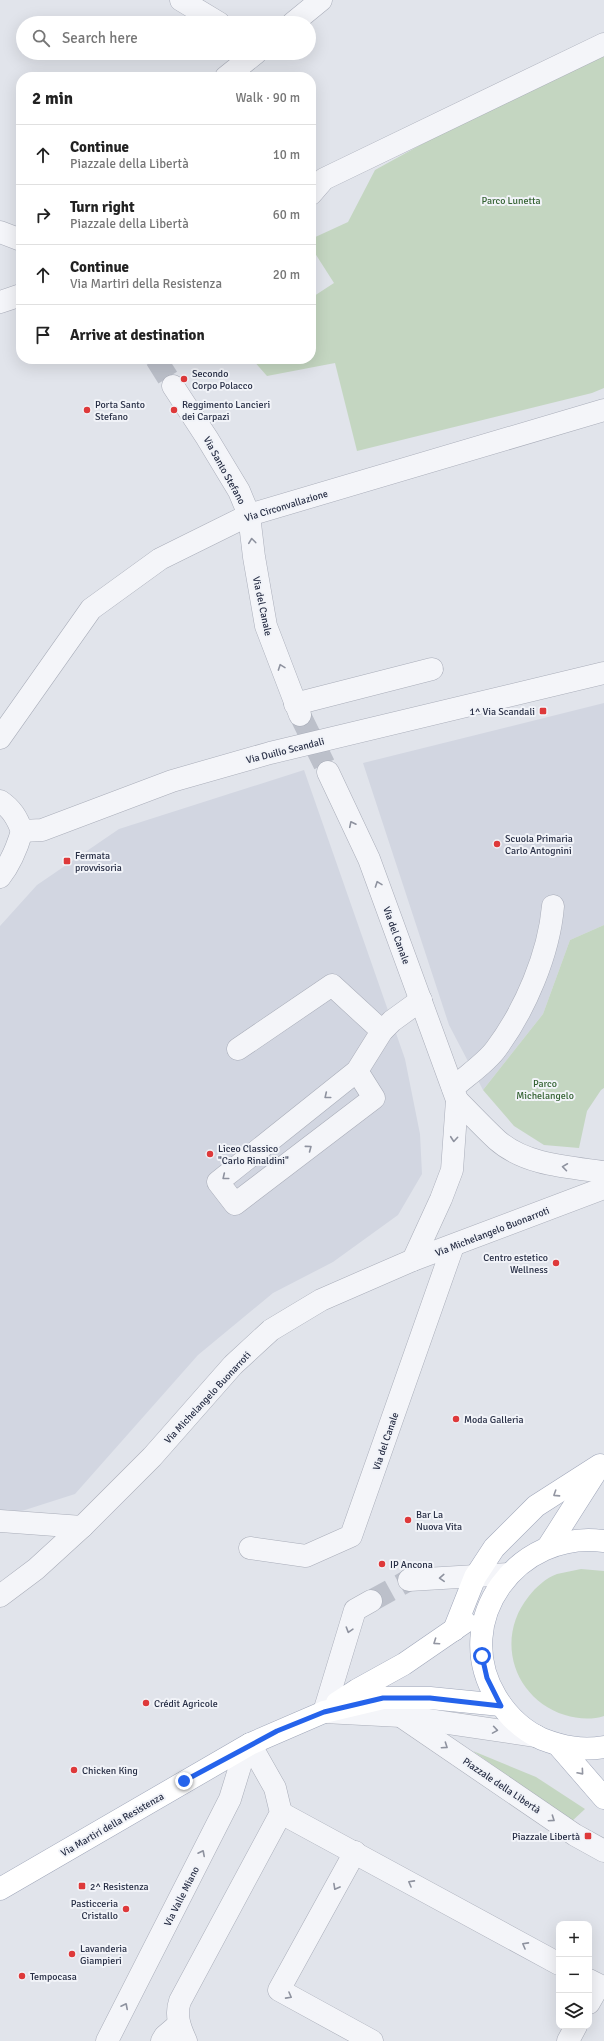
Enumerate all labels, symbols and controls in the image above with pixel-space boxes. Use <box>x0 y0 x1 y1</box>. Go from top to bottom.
search box <box>16 16 316 60</box>
icon: search <box>30 27 52 49</box>
text: Search here <box>62 29 138 47</box>
text: 2 min <box>32 88 73 109</box>
text: Walk · 90 m <box>236 90 300 106</box>
text: Continue <box>70 138 129 156</box>
icon: ahead <box>32 144 54 166</box>
text: 10 m <box>273 147 300 163</box>
text: Piazzale della Libertà <box>70 156 189 172</box>
park label: Parco Lunetta <box>481 195 541 207</box>
text: Turn right <box>70 198 135 216</box>
icon: right <box>32 204 54 226</box>
text: 60 m <box>273 207 300 223</box>
text: Piazzale della Libertà <box>70 216 189 232</box>
text: Continue <box>70 258 129 276</box>
icon: ahead <box>32 264 54 286</box>
text: 20 m <box>273 267 300 283</box>
text: Via Martiri della Resistenza <box>70 276 222 292</box>
icon: arrive <box>32 324 54 346</box>
text: Arrive at destination <box>70 326 205 344</box>
place label: Secondo Corpo Polacco <box>192 368 253 392</box>
marker: Secondo Corpo Polacco <box>179 374 189 384</box>
place label: Porta Santo Stefano <box>95 399 145 423</box>
place label: Reggimento Lancieri dei Carpazi <box>182 399 270 423</box>
marker: Porta Santo Stefano <box>82 405 92 415</box>
marker: Reggimento Lancieri dei Carpazi <box>169 405 179 415</box>
street label: Via Santo Stefano <box>201 434 248 506</box>
street label: Via Circonvallazione <box>243 488 329 524</box>
one-way arrow <box>248 538 257 544</box>
street label: Via del Canale <box>250 575 274 637</box>
one-way arrow <box>278 664 286 671</box>
place label: 1^ Via Scandali <box>470 706 535 718</box>
marker: 1^ Via Scandali <box>538 706 548 716</box>
street label: Via Duilio Scandali <box>245 735 326 766</box>
one-way arrow <box>349 821 357 828</box>
place label: Scuola Primaria Carlo Antognini <box>505 833 573 857</box>
marker: Scuola Primaria Carlo Antognini <box>492 839 502 849</box>
place label: Fermata provvisoria <box>75 850 122 874</box>
marker: Fermata provvisoria <box>62 856 72 866</box>
one-way arrow <box>375 881 383 888</box>
street label: Via del Canale <box>380 905 412 966</box>
park label: Parco Michelangelo <box>516 1078 574 1102</box>
one-way arrow <box>324 1091 331 1098</box>
one-way arrow <box>450 1136 459 1142</box>
place label: Liceo Classico "Carlo Rinaldini" <box>218 1143 289 1167</box>
one-way arrow <box>305 1145 312 1153</box>
marker: Liceo Classico "Carlo Rinaldini" <box>205 1149 215 1159</box>
one-way arrow <box>562 1163 568 1172</box>
one-way arrow <box>223 1172 230 1179</box>
street label: Via Michelangelo Buonarroti <box>434 1205 551 1259</box>
place label: Centro estetico Wellness <box>483 1252 549 1276</box>
marker: Centro estetico Wellness <box>551 1258 561 1268</box>
street label: Via Michelangelo Buonarroti <box>162 1349 254 1446</box>
street label: Via del Canale <box>370 1411 401 1472</box>
marker: Moda Galleria <box>451 1414 461 1424</box>
place label: Moda Galleria <box>464 1414 524 1426</box>
one-way arrow <box>553 1489 560 1496</box>
place label: Bar La Nuova Vita <box>416 1509 462 1533</box>
marker: Bar La Nuova Vita <box>403 1515 413 1525</box>
marker: IP Ancona <box>377 1559 387 1569</box>
place label: IP Ancona <box>390 1559 433 1571</box>
one-way arrow <box>439 1574 445 1583</box>
one-way arrow <box>345 1626 354 1633</box>
one-way arrow <box>433 1638 440 1645</box>
route start <box>473 1647 491 1665</box>
marker: Crédit Agricole <box>141 1698 151 1708</box>
place label: Crédit Agricole <box>154 1698 218 1710</box>
one-way arrow <box>492 1725 498 1734</box>
one-way arrow <box>441 1741 448 1749</box>
street label: Piazzale della Libertà <box>460 1755 543 1816</box>
marker: Chicken King <box>69 1765 79 1775</box>
place label: Chicken King <box>82 1765 138 1777</box>
one-way arrow <box>576 1767 583 1775</box>
route end <box>175 1772 193 1790</box>
street label: Via Martiri della Resistenza <box>59 1790 166 1859</box>
one-way arrow <box>548 1814 555 1822</box>
place label: Piazzale Libertà <box>512 1831 580 1843</box>
marker: Piazzale Libertà <box>583 1831 593 1841</box>
one-way arrow <box>198 1849 205 1857</box>
street label: Via Valle Miano <box>162 1865 202 1928</box>
one-way arrow <box>408 1880 415 1887</box>
marker: 2^ Resistenza <box>77 1881 87 1891</box>
place label: 2^ Resistenza <box>90 1881 149 1893</box>
one-way arrow <box>334 1882 341 1890</box>
place label: Pasticceria Cristallo <box>71 1898 118 1922</box>
marker: Pasticceria Cristallo <box>121 1904 131 1914</box>
map controls <box>556 1921 592 2029</box>
button: + <box>556 1921 592 1957</box>
one-way arrow <box>522 1942 529 1950</box>
place label: Lavanderia Giampieri <box>80 1943 127 1967</box>
marker: Lavanderia Giampieri <box>67 1949 77 1959</box>
button: − <box>556 1957 592 1993</box>
marker: Tempocasa <box>17 1971 27 1981</box>
place label: Tempocasa <box>30 1971 77 1983</box>
one-way arrow <box>285 1991 293 1999</box>
button: layers <box>556 1993 592 2029</box>
one-way arrow <box>120 2003 128 2010</box>

